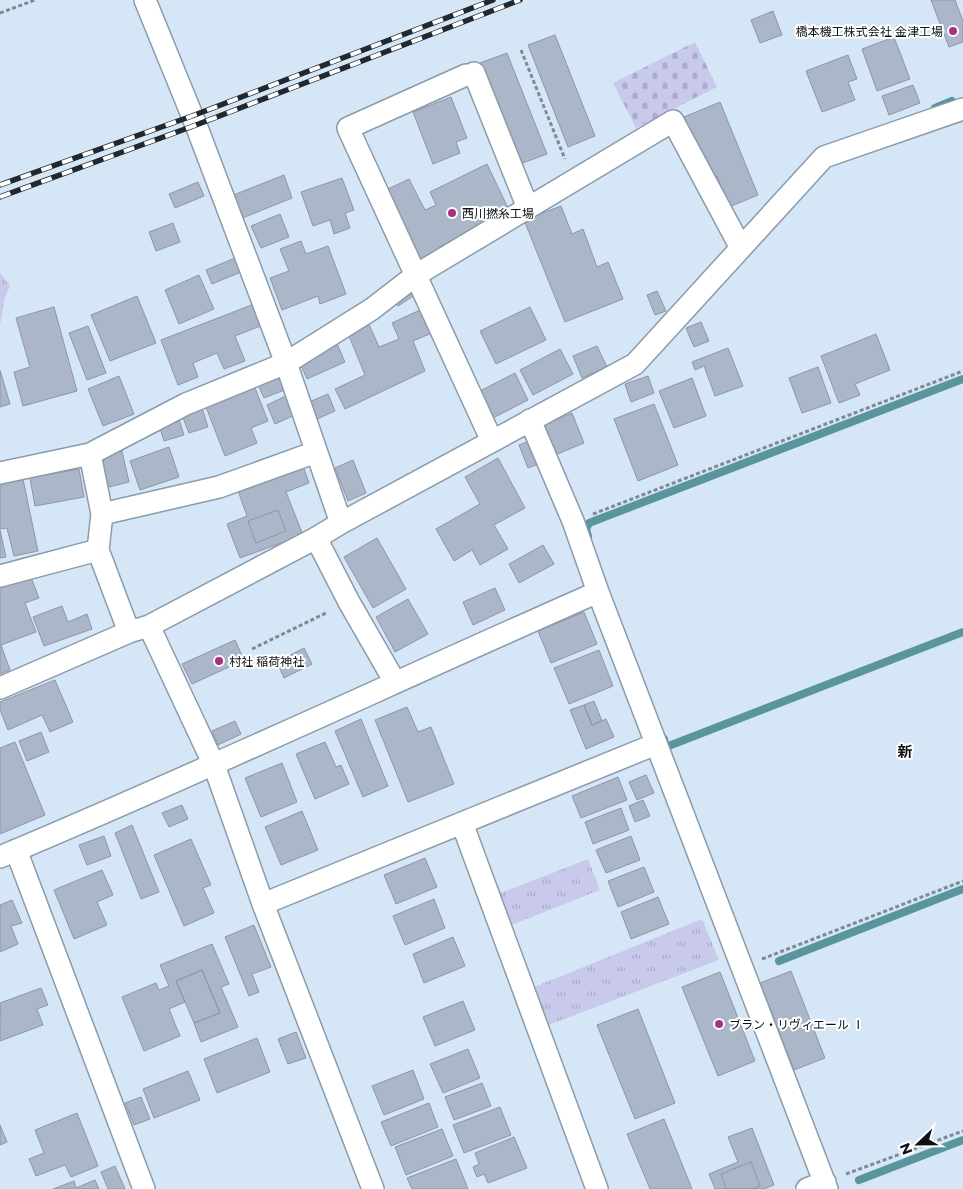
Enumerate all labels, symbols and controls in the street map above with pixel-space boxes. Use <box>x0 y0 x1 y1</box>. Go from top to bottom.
place label: 橋本機工株式会社 金津工場 <box>796 24 943 39</box>
marker: 橋本機工株式会社 金津工場 <box>947 25 959 37</box>
place label: 西川撚糸工場 <box>462 206 534 221</box>
marker: 西川撚糸工場 <box>446 207 458 219</box>
place label: 村社 稲荷神社 <box>229 654 304 669</box>
marker: 村社 稲荷神社 <box>213 655 225 667</box>
district label: 新 <box>897 742 913 761</box>
place label: ブラン・リヴィエール Ⅰ <box>729 1017 864 1032</box>
marker: ブラン・リヴィエール Ⅰ <box>713 1018 725 1030</box>
north arrow <box>893 1119 943 1169</box>
text: N <box>895 1140 916 1157</box>

